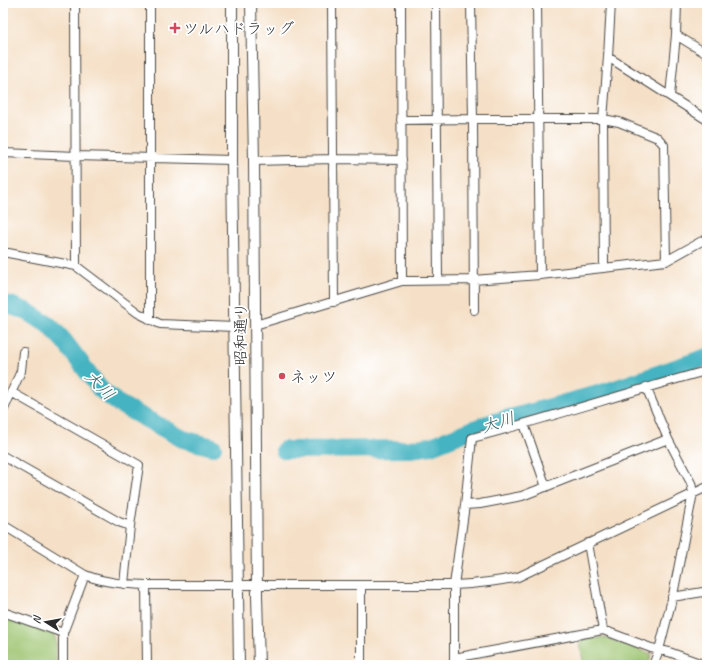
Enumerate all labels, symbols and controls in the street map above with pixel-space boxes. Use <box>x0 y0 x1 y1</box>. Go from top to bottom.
place label: ツルハドラッグ <box>183 19 294 39</box>
marker: ツルハドラッグ <box>170 23 180 33</box>
street label: 昭和通り <box>231 302 251 366</box>
water label: 大川 <box>80 366 119 405</box>
place label: ネッツ <box>290 367 337 387</box>
marker: ネッツ <box>277 371 287 381</box>
water label: 大川 <box>479 407 517 437</box>
north arrow <box>26 602 66 642</box>
text: N <box>29 613 44 625</box>

